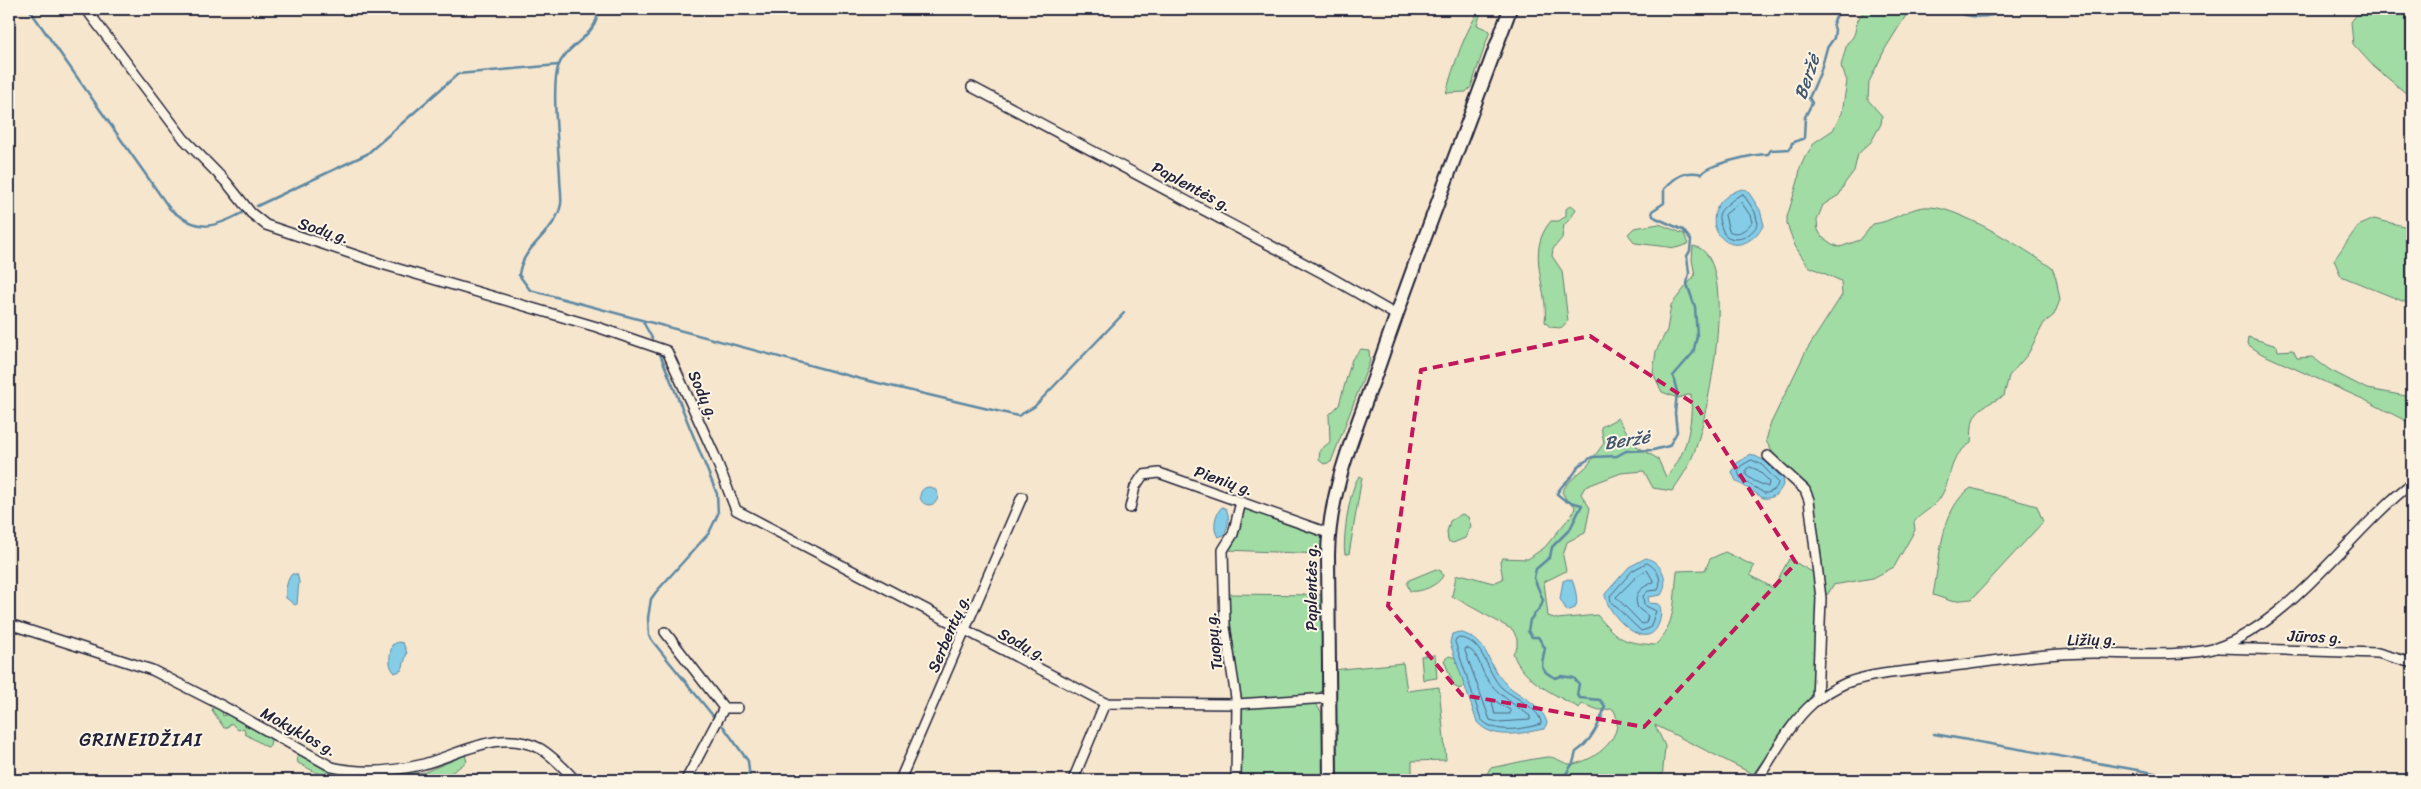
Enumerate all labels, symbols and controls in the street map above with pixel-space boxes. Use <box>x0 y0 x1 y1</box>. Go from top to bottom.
water label: Beržė <box>1784 48 1830 104</box>
street label: Paplentės g. <box>1146 153 1237 220</box>
street label: Sodų g. <box>295 209 353 252</box>
street label: Sodų g. <box>680 365 727 425</box>
water label: Beržė <box>1602 420 1655 459</box>
street label: Pienių g. <box>1190 457 1257 504</box>
street label: Paplentės g. <box>1297 543 1326 631</box>
street label: Serbentų g. <box>919 589 978 677</box>
street label: Tuopų g. <box>1196 610 1231 672</box>
street label: Sodų g. <box>993 619 1053 670</box>
street label: Jūros g. <box>2286 621 2343 652</box>
street label: Ližių g. <box>2067 625 2117 654</box>
street label: Mokyklos g. <box>255 698 342 764</box>
district label: GRINEIDŽIAI <box>79 723 203 756</box>

